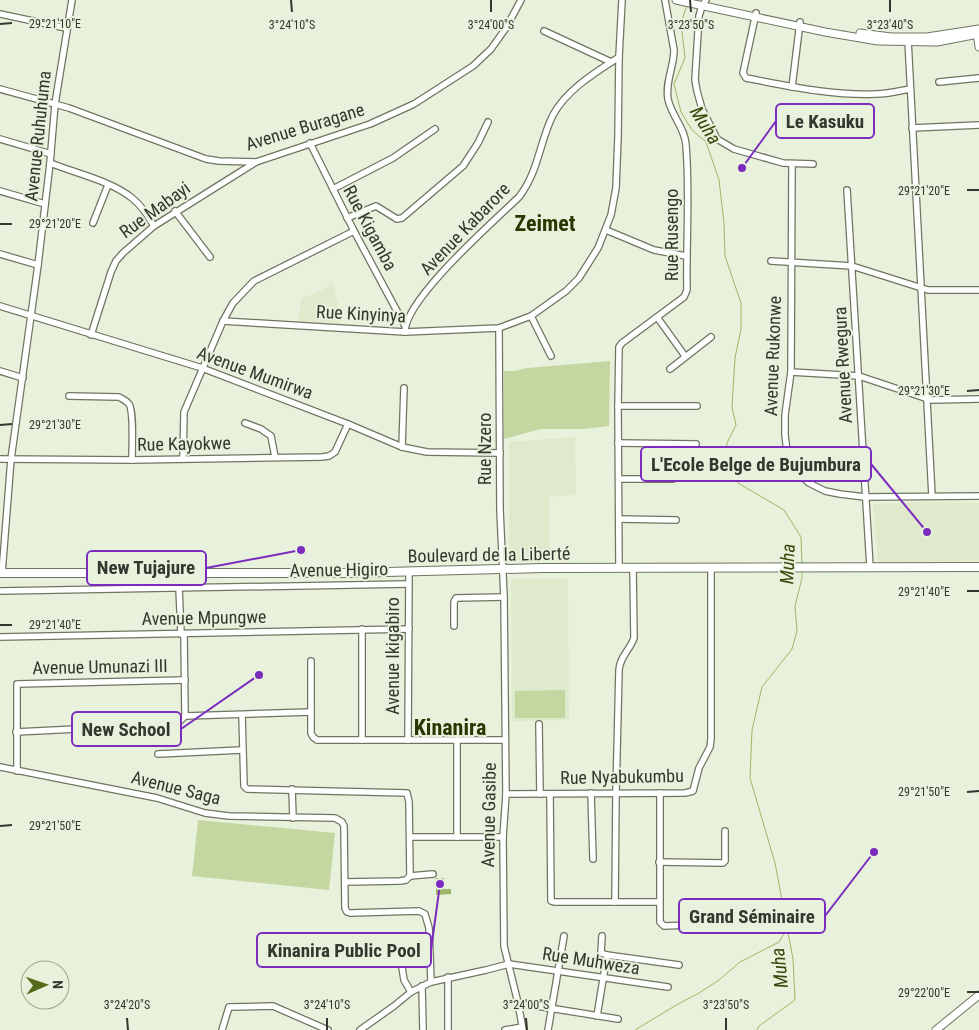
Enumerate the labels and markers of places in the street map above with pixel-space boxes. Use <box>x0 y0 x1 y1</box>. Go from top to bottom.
callout: Le Kasuku <box>776 104 874 138</box>
callout: L'Ecole Belge de Bujumbura <box>641 447 871 481</box>
callout: New Tujajure <box>87 551 206 585</box>
callout: New School <box>72 712 181 746</box>
callout: Grand Séminaire <box>679 899 825 933</box>
callout: Kinanira Public Pool <box>257 933 431 967</box>

